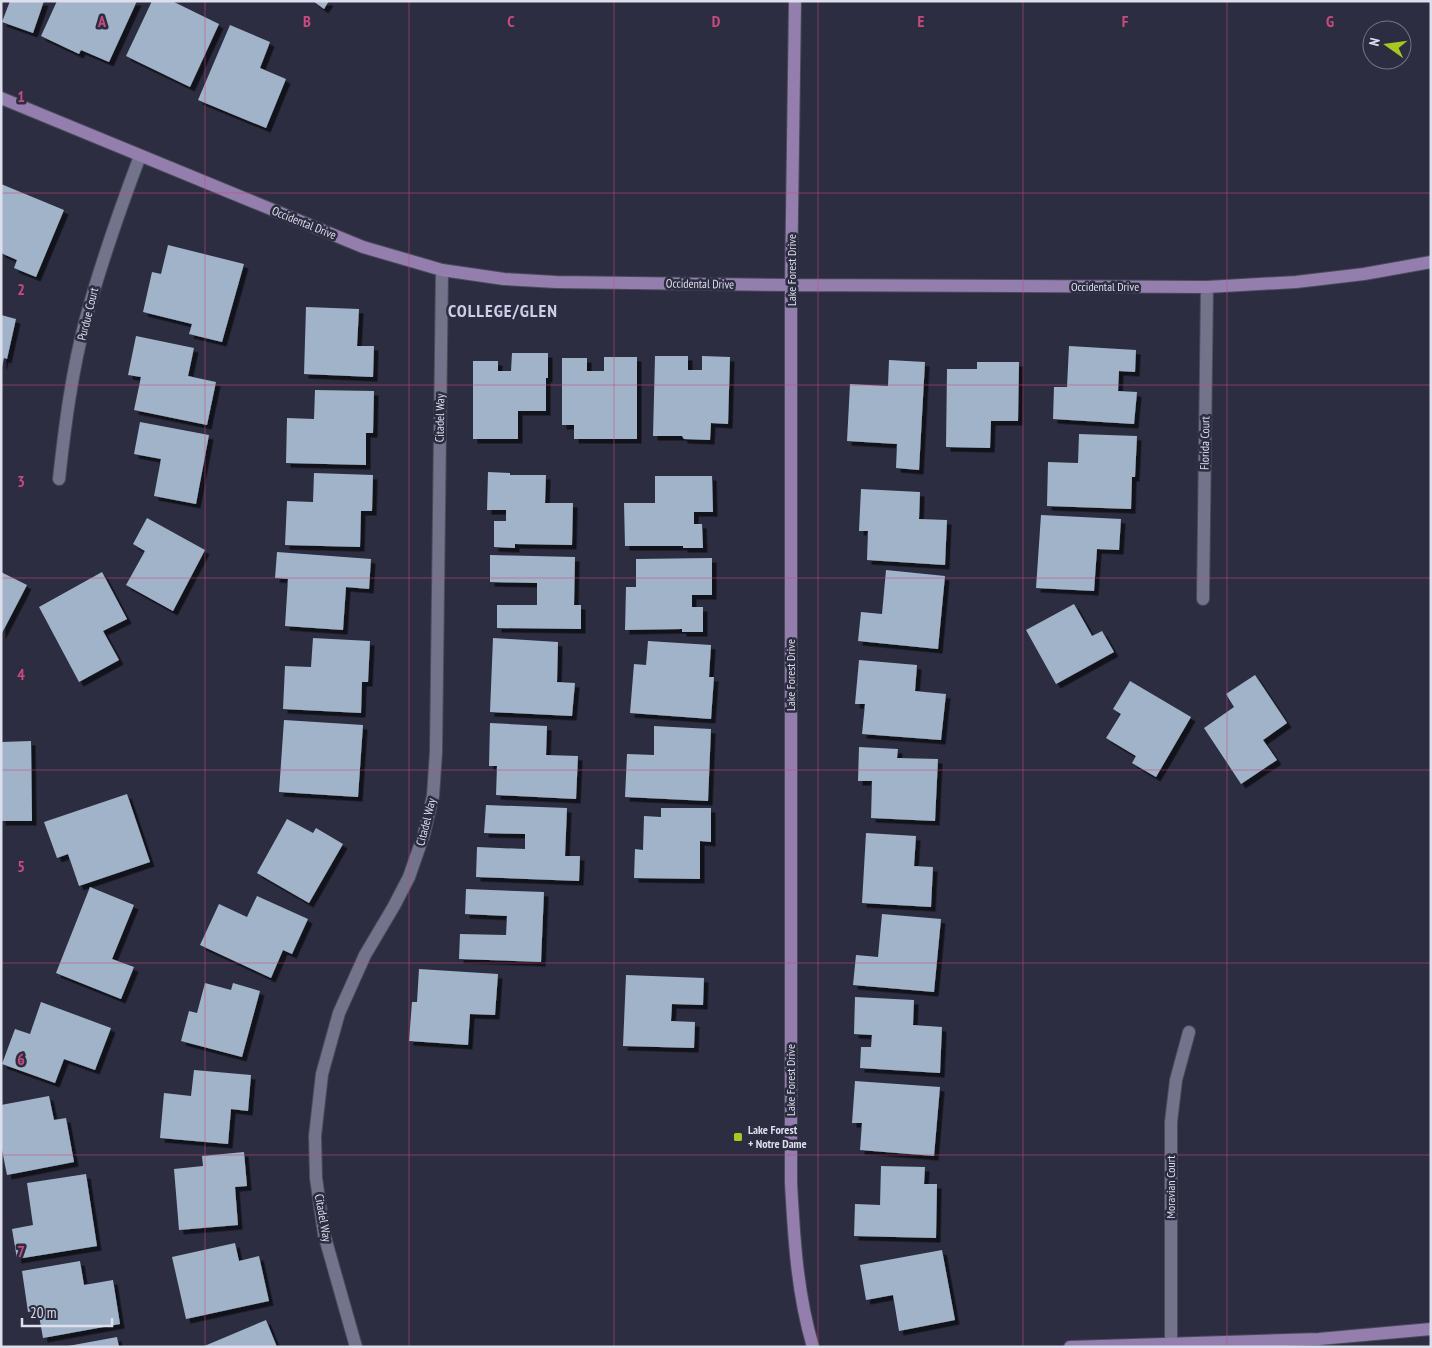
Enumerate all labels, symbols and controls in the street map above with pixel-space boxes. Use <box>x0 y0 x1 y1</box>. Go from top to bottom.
text: A <box>97 11 107 31</box>
text: B <box>303 11 311 31</box>
text: C <box>507 11 515 31</box>
text: D <box>712 11 721 31</box>
text: E <box>918 11 925 31</box>
text: F <box>1122 11 1129 31</box>
text: G <box>1326 11 1334 31</box>
north arrow <box>1362 20 1412 70</box>
text: N <box>1365 36 1384 48</box>
text: 1 <box>17 86 25 106</box>
street label: Occidental Drive <box>270 203 339 242</box>
street label: Lake Forest Drive <box>784 234 799 306</box>
street label: Occidental Drive <box>666 275 734 292</box>
text: 2 <box>17 279 25 299</box>
street label: Occidental Drive <box>1071 279 1139 294</box>
street label: Purdue Court <box>74 285 101 342</box>
district label: COLLEGE/GLEN <box>448 299 558 322</box>
street label: Citadel Way <box>432 393 447 442</box>
street label: Florida Court <box>1197 415 1212 470</box>
text: 3 <box>17 471 25 491</box>
street label: Lake Forest Drive <box>783 639 798 711</box>
text: 4 <box>17 664 25 684</box>
street label: Citadel Way <box>412 796 439 847</box>
text: 5 <box>17 856 25 876</box>
street label: Lake Forest Drive <box>783 1044 798 1116</box>
text: 6 <box>17 1049 25 1069</box>
place label: Lake Forest + Notre Dame <box>748 1122 807 1151</box>
marker: Lake Forest + Notre Dame <box>732 1131 744 1143</box>
street label: Moravian Court <box>1163 1155 1178 1219</box>
street label: Citadel Way <box>312 1193 335 1244</box>
text: 7 <box>17 1241 25 1261</box>
scale bar <box>22 1296 112 1328</box>
text: 20 m <box>30 1303 56 1322</box>

